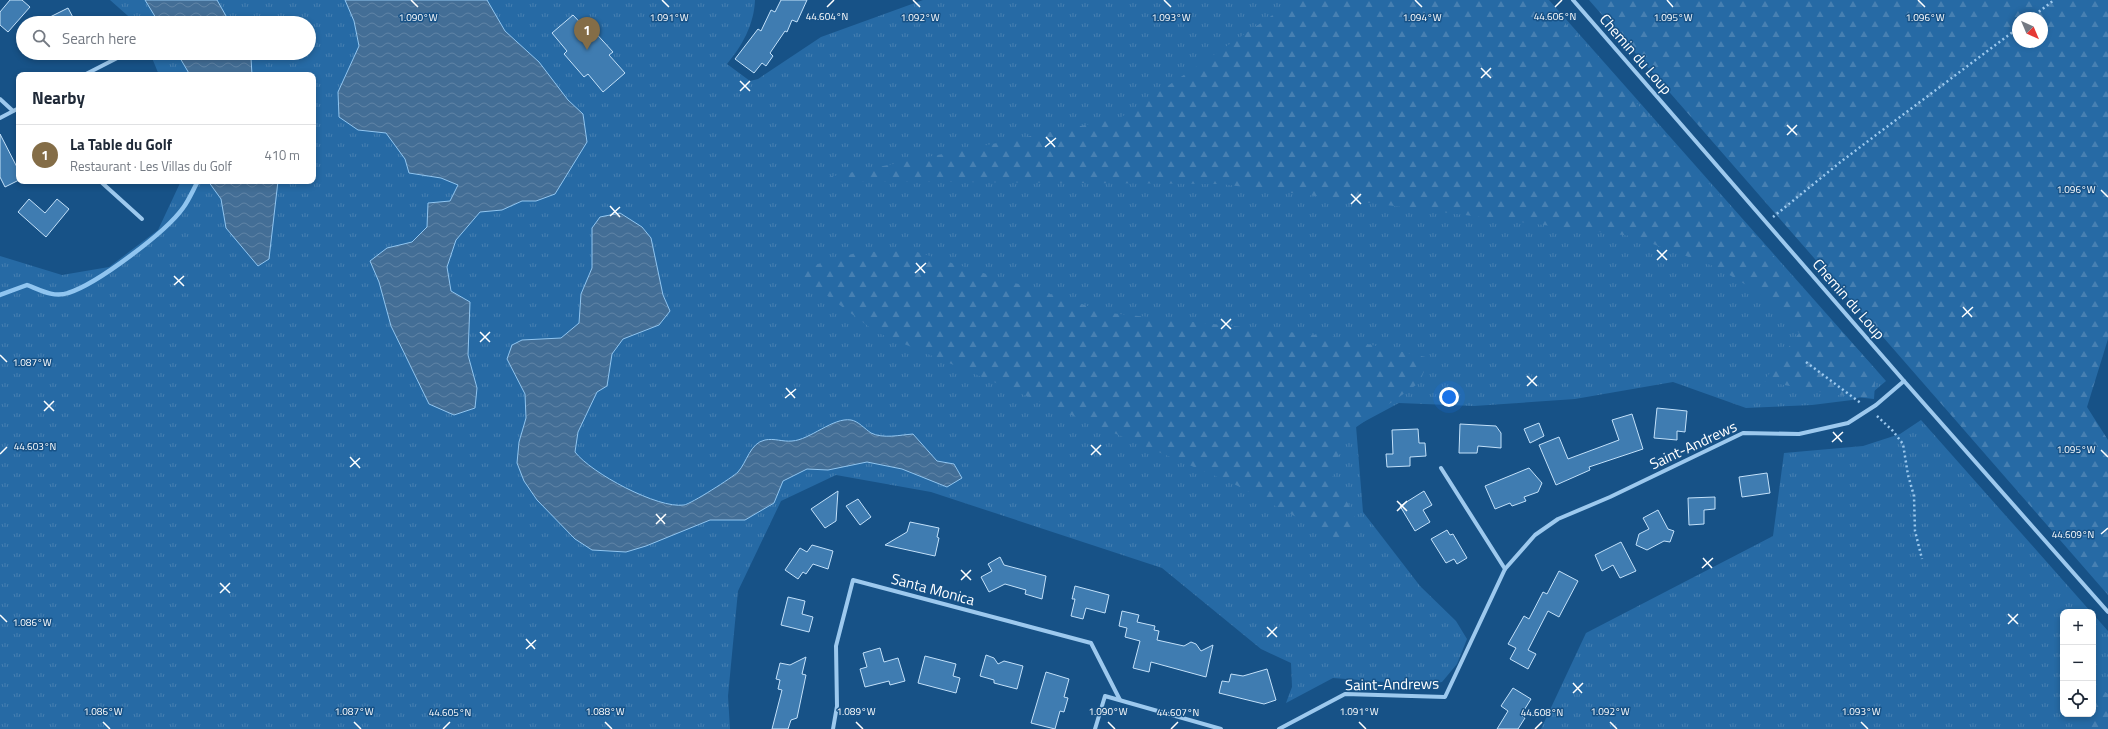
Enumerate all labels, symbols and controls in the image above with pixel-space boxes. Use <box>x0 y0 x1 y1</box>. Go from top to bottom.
street label: Chemin du Loup <box>1594 8 1678 100</box>
text: 44.604°N <box>806 9 848 24</box>
text: 44.606°N <box>1534 9 1576 24</box>
text: 1.090°W <box>398 10 438 25</box>
text: 1.091°W <box>649 10 689 25</box>
text: 1.092°W <box>900 10 940 25</box>
text: 1.093°W <box>1151 10 1191 25</box>
text: 1.094°W <box>1402 10 1442 25</box>
text: 1.095°W <box>1653 10 1693 25</box>
text: 1.096°W <box>1905 10 1945 25</box>
north arrow <box>2012 12 2048 48</box>
search box <box>16 16 316 60</box>
pin: 1 <box>574 17 600 50</box>
icon: search <box>30 27 52 49</box>
text: Search here <box>62 27 136 50</box>
text: Nearby <box>32 85 85 111</box>
text: La Table du Golf <box>70 133 172 156</box>
text: 1 <box>41 145 49 165</box>
text: 410 m <box>264 145 300 165</box>
text: Restaurant · Les Villas du Golf <box>70 156 232 176</box>
text: 1.096°W <box>2056 182 2096 197</box>
street label: Chemin du Loup <box>1807 253 1891 345</box>
text: 1.087°W <box>12 355 52 370</box>
your location <box>1439 387 1459 407</box>
street label: Saint-Andrews <box>1645 415 1741 475</box>
text: 44.603°N <box>14 439 56 454</box>
text: 1.095°W <box>2056 442 2096 457</box>
text: 44.609°N <box>2052 527 2094 542</box>
street label: Santa Monica <box>889 567 978 611</box>
map controls <box>2060 609 2096 717</box>
button: + <box>2060 609 2096 645</box>
text: 1.086°W <box>12 615 52 630</box>
button: − <box>2060 645 2096 681</box>
street label: Saint-Andrews <box>1345 672 1439 696</box>
button: locate <box>2060 681 2096 717</box>
text: 1.086°W <box>83 704 123 719</box>
text: 1.087°W <box>334 704 374 719</box>
text: 1.088°W <box>585 704 625 719</box>
text: 1.089°W <box>836 704 876 719</box>
text: 1.090°W <box>1088 704 1128 719</box>
text: 1.091°W <box>1339 704 1379 719</box>
text: 1.092°W <box>1590 704 1630 719</box>
text: 1.093°W <box>1841 704 1881 719</box>
text: 44.605°N <box>429 705 471 720</box>
text: 44.607°N <box>1157 705 1199 720</box>
text: 44.608°N <box>1521 705 1563 720</box>

